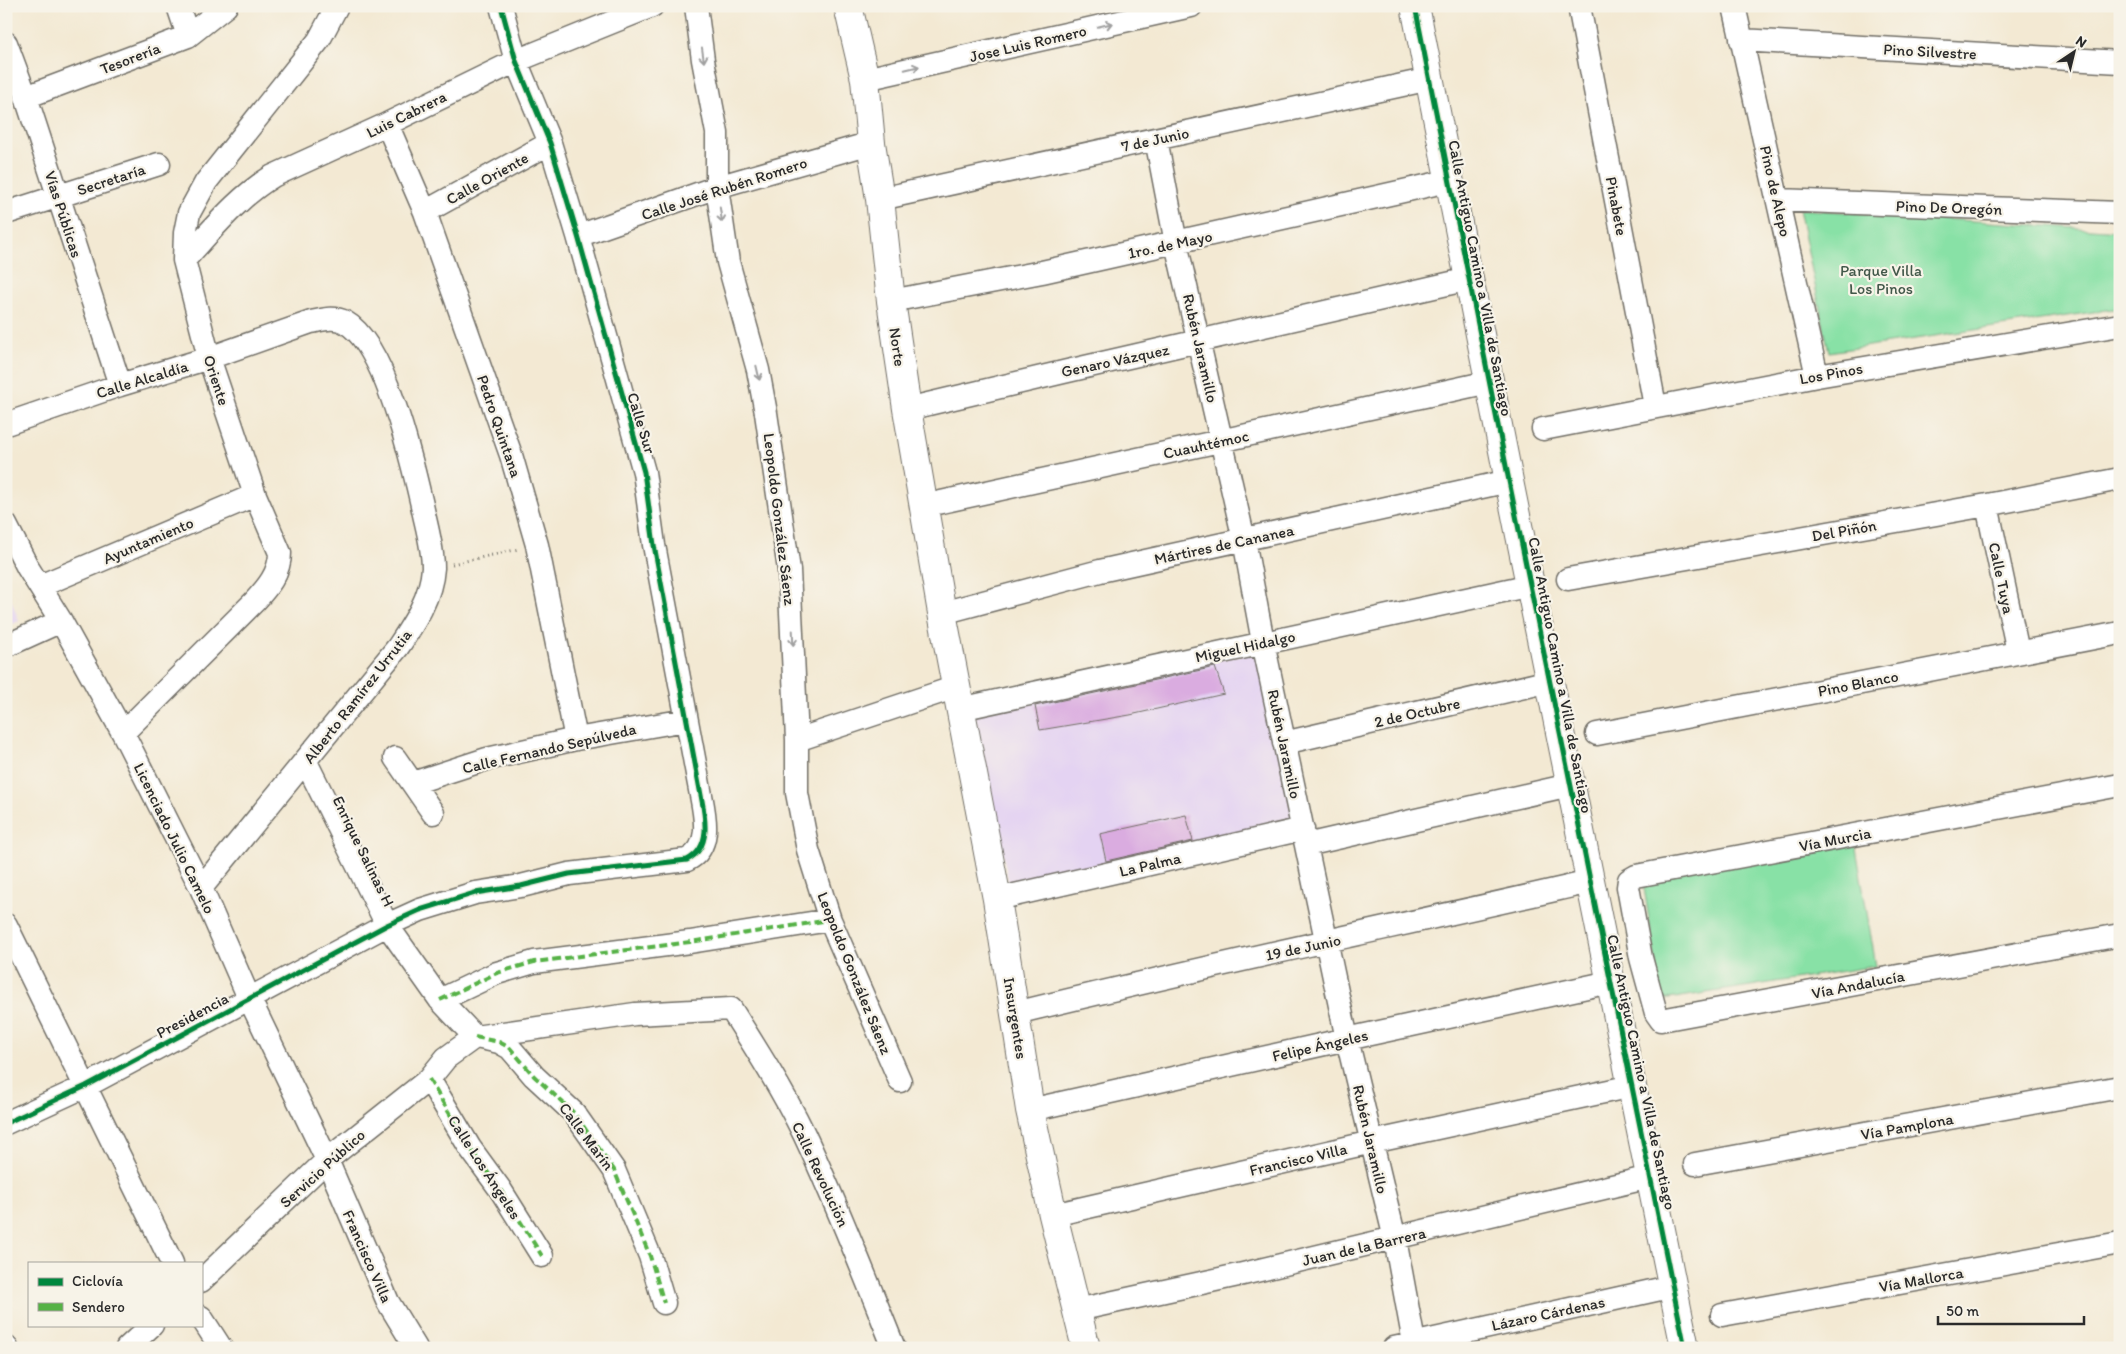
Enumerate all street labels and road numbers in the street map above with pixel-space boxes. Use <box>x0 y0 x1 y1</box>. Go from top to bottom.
street label: Jose Luis Romero <box>968 21 1088 66</box>
street label: Tesorería <box>97 38 164 79</box>
street label: Pino Silvestre <box>1883 40 1977 63</box>
street label: Luis Cabrera <box>363 87 449 142</box>
street label: 7 de Junio <box>1119 123 1191 156</box>
street label: Calle Antiguo Camino a Villa de Santiago <box>1444 138 1517 418</box>
street label: Pino de Alepo <box>1756 144 1795 238</box>
street label: Calle Oriente <box>443 148 532 209</box>
street label: Calle José Rubén Romero <box>639 153 809 224</box>
street label: Secretaría <box>75 159 148 199</box>
street label: Vías Públicas <box>41 168 86 260</box>
street label: Pinabete <box>1601 175 1632 237</box>
street label: Pino De Oregón <box>1895 196 2002 219</box>
street label: 1ro. de Mayo <box>1126 226 1214 263</box>
street label: Rubén Jaramillo <box>1179 292 1222 404</box>
street label: Norte <box>885 326 910 368</box>
street label: Genaro Vázquez <box>1059 340 1171 381</box>
street label: Oriente <box>199 353 234 408</box>
street label: Calle Alcaldía <box>94 356 191 402</box>
street label: Los Pinos <box>1798 359 1864 388</box>
street label: Pedro Quintana <box>473 372 526 481</box>
street label: Calle Sur <box>623 390 660 457</box>
street label: Cuauhtémoc <box>1162 426 1251 463</box>
street label: Leopoldo González Sáenz <box>760 432 800 607</box>
street label: Ayuntamiento <box>100 513 196 568</box>
street label: Del Piñón <box>1810 515 1878 546</box>
street label: Mártires de Cananea <box>1152 520 1296 569</box>
street label: Calle Antiguo Camino a Villa de Santiago <box>1524 535 1597 815</box>
street label: Calle Tuya <box>1985 541 2018 616</box>
street label: Alberto Ramírez Urrutia <box>299 625 416 767</box>
street label: Miguel Hidalgo <box>1193 627 1297 666</box>
street label: Pino Blanco <box>1816 666 1900 701</box>
street label: Rubén Jaramillo <box>1264 688 1305 800</box>
street label: 2 de Octubre <box>1372 693 1462 732</box>
street label: Calle Fernando Sepúlveda <box>460 719 638 778</box>
street label: Licenciado Julio Camelo <box>130 760 219 917</box>
street label: Enrique Salinas H <box>329 793 399 910</box>
street label: Vía Murcia <box>1797 823 1873 856</box>
street label: La Palma <box>1117 848 1183 881</box>
street label: Leopoldo González Sáenz <box>813 889 896 1058</box>
street label: 19 de Junio <box>1264 930 1343 965</box>
street label: Calle Antiguo Camino a Villa de Santiago <box>1603 933 1680 1212</box>
street label: Vía Andalucía <box>1810 966 1907 1003</box>
street label: Insurgentes <box>1000 976 1031 1060</box>
street label: Presidencia <box>153 988 232 1042</box>
street label: Felipe Ángeles <box>1270 1025 1370 1066</box>
street label: Rubén Jaramillo <box>1349 1083 1392 1195</box>
street label: Calle Marín <box>555 1099 618 1174</box>
street label: Vía Pamplona <box>1859 1109 1956 1144</box>
street label: Calle Los Ángeles <box>444 1112 525 1223</box>
street label: Calle Revolución <box>788 1119 853 1230</box>
street label: Servicio Público <box>276 1125 369 1212</box>
street label: Francisco Villa <box>1248 1139 1349 1180</box>
street label: Francisco Villa <box>339 1207 396 1306</box>
street label: Juan de la Barrera <box>1300 1223 1428 1270</box>
street label: Vía Mallorca <box>1877 1263 1966 1296</box>
street label: Lázaro Cárdenas <box>1490 1292 1607 1335</box>

